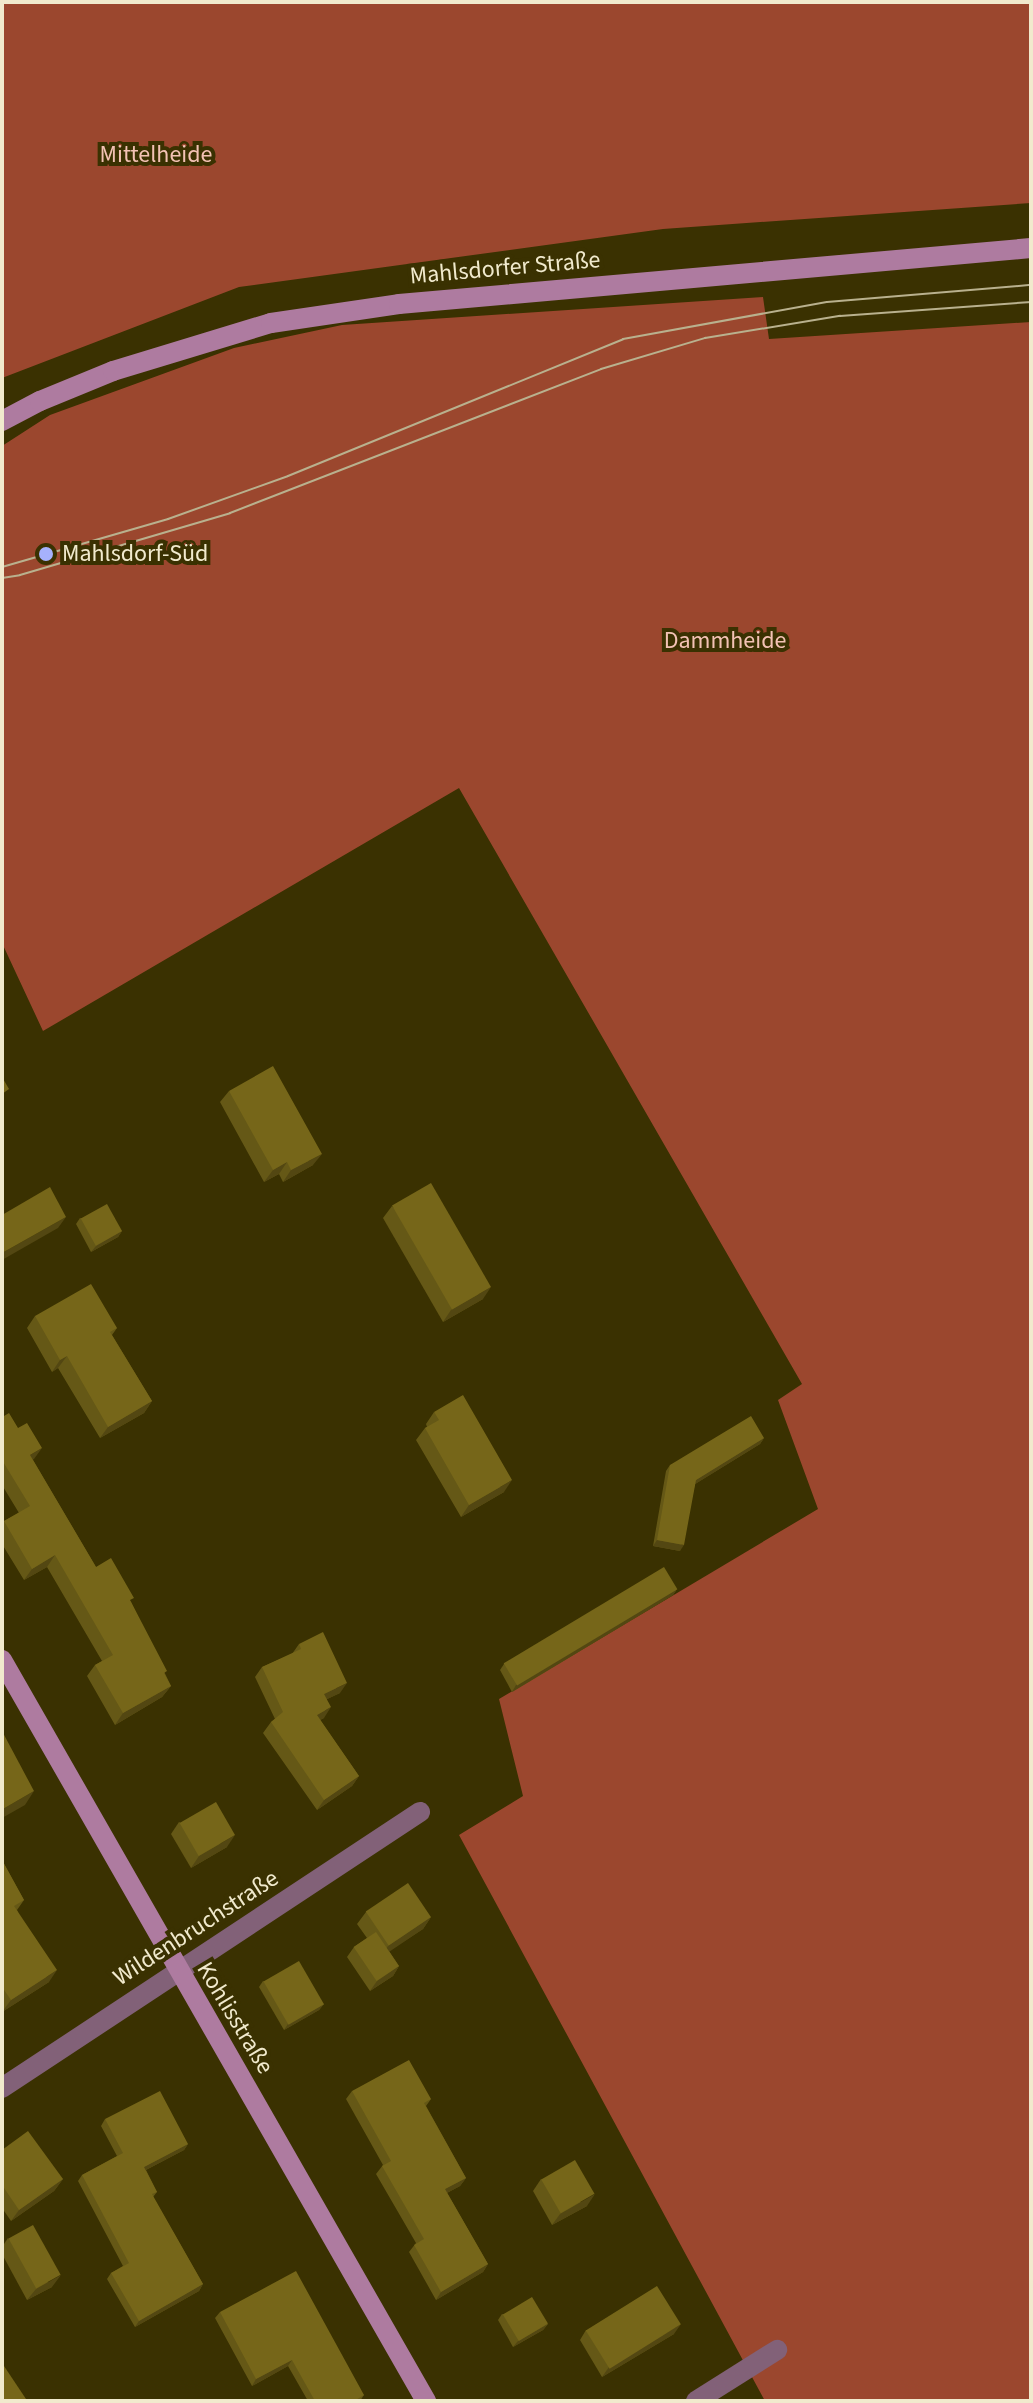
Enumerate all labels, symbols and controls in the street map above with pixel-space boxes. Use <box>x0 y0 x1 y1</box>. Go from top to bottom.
park label: Mittelheide <box>100 141 212 169</box>
street label: Mahlsdorfer Straße <box>409 245 601 291</box>
place label: Mahlsdorf-Süd <box>62 540 208 568</box>
marker: Mahlsdorf-Süd <box>37 545 55 563</box>
park label: Dammheide <box>664 627 786 655</box>
street label: Wildenbruchstraße <box>108 1864 284 1992</box>
street label: Kohlisstraße <box>190 1957 280 2079</box>

